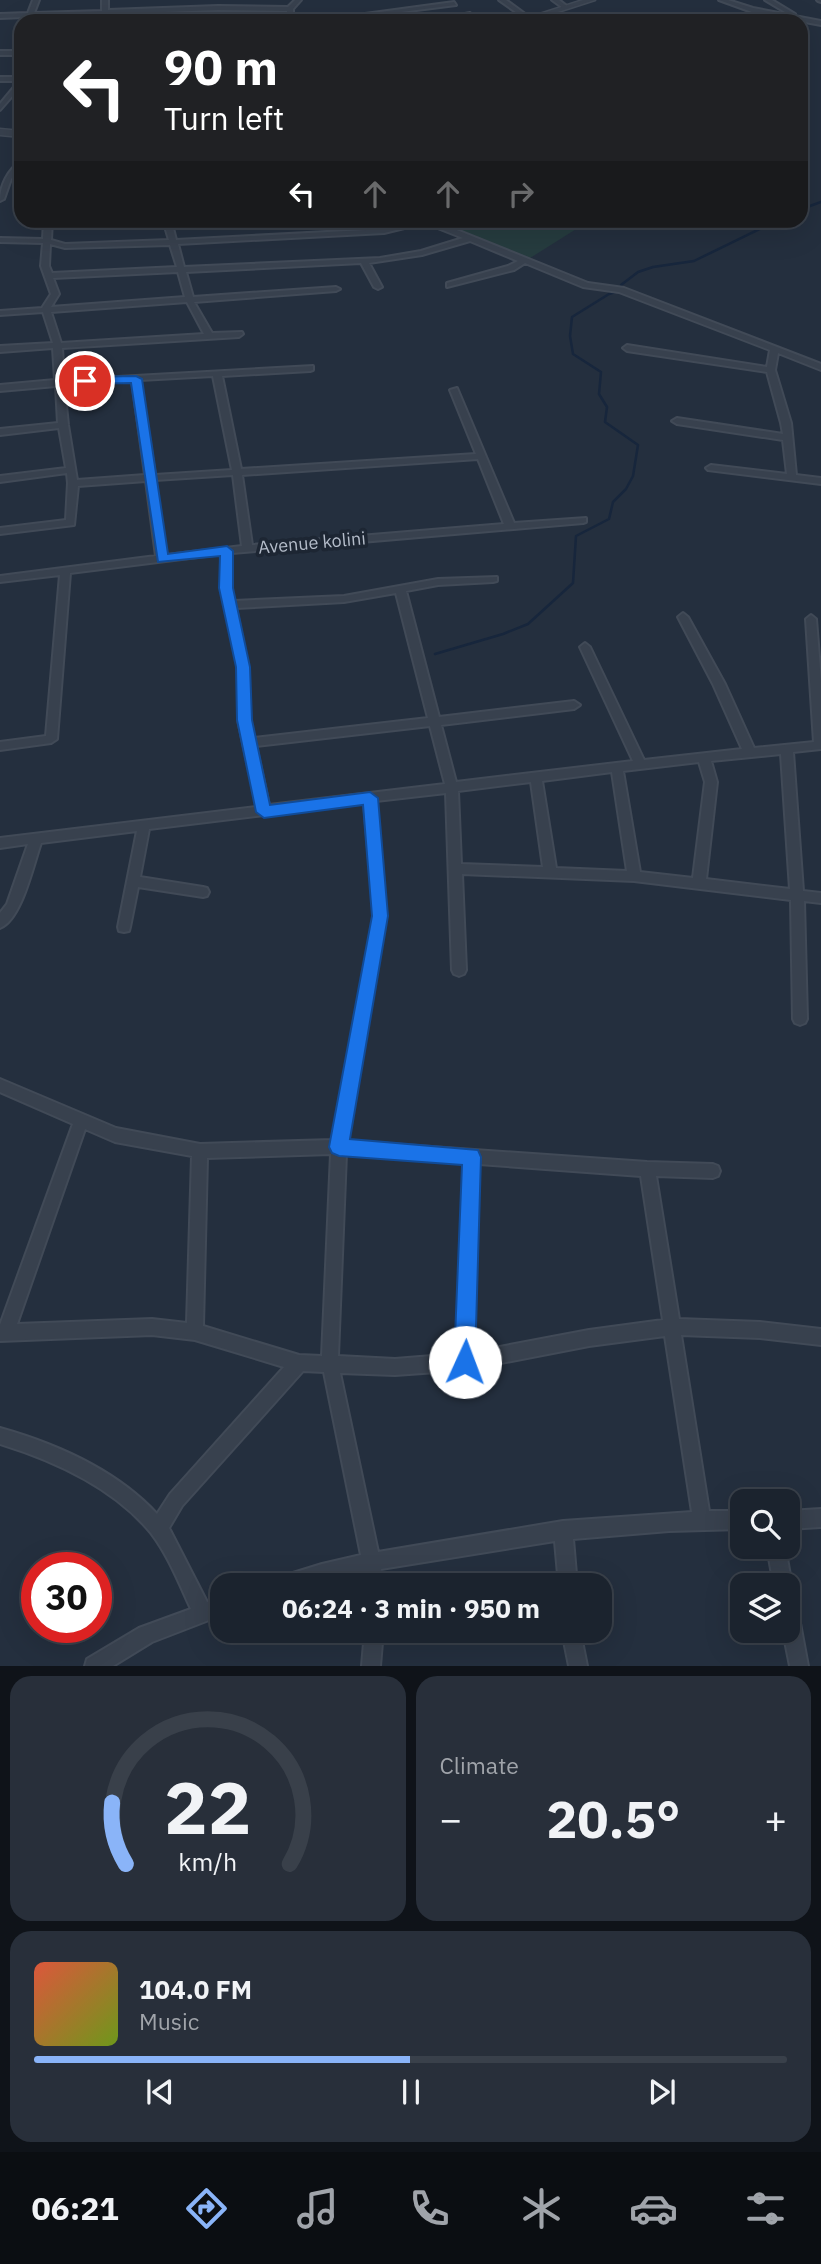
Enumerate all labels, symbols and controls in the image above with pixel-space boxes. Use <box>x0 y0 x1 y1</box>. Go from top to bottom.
text: 90 m <box>164 35 278 98</box>
icon: left <box>49 42 140 133</box>
text: Turn left <box>164 97 284 139</box>
icon: left <box>283 175 321 213</box>
icon: ahead <box>356 175 394 213</box>
icon: ahead <box>429 175 467 213</box>
icon: right <box>502 175 540 213</box>
pin <box>55 351 115 411</box>
icon: arrive <box>66 362 104 400</box>
street label: Avenue kolini <box>257 526 367 559</box>
position arrow <box>428 1325 502 1399</box>
map controls <box>730 1489 800 1643</box>
button: search <box>730 1489 800 1559</box>
speed limit sign: 30 <box>21 1552 112 1643</box>
button: layers <box>730 1573 800 1643</box>
text: 06:24 · 3 min · 950 m <box>282 1591 540 1625</box>
text: Climate <box>440 1750 519 1780</box>
text: 22 <box>164 1760 251 1855</box>
text: 20.5° <box>546 1785 680 1852</box>
text: − <box>440 1794 462 1843</box>
text: + <box>764 1794 787 1843</box>
text: km/h <box>178 1845 237 1878</box>
text: 104.0 FM <box>139 1972 252 2006</box>
text: Music <box>139 2006 199 2036</box>
icon: previous <box>141 2073 179 2111</box>
icon: pause <box>392 2073 430 2111</box>
icon: next <box>643 2073 681 2111</box>
icon: directions <box>182 2184 231 2233</box>
icon: music <box>293 2184 342 2233</box>
icon: phone <box>405 2184 454 2233</box>
icon: climate <box>517 2184 566 2233</box>
icon: car <box>629 2184 678 2233</box>
icon: filters <box>741 2184 790 2233</box>
text: 06:21 <box>31 2187 119 2229</box>

